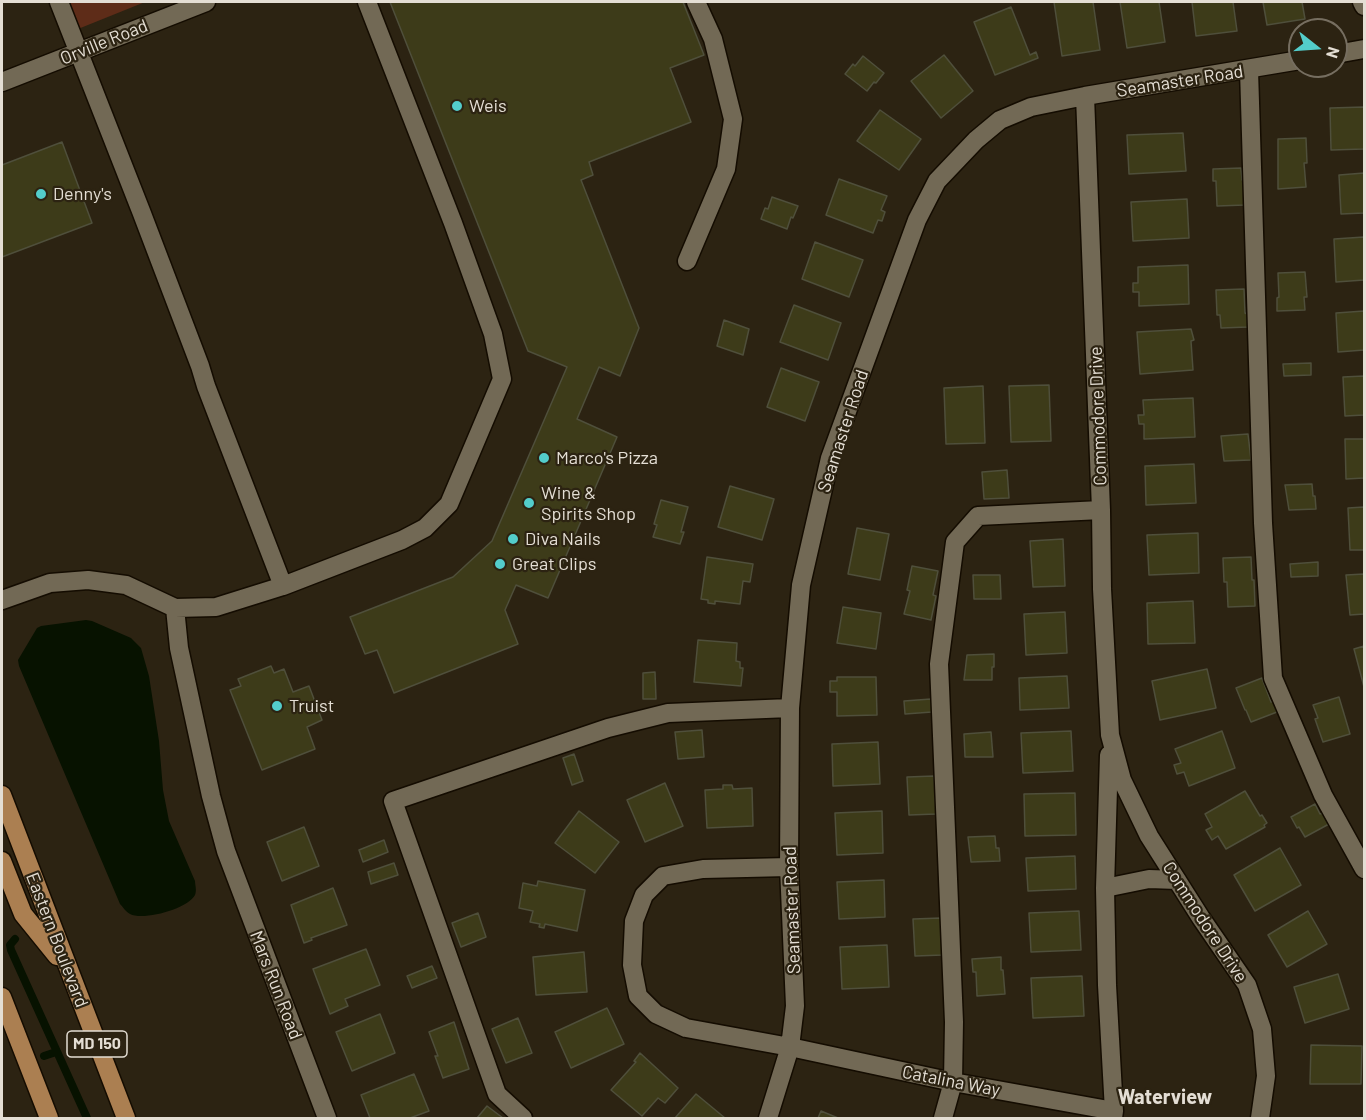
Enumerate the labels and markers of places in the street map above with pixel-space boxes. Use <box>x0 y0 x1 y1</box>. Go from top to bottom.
place label: Weis <box>469 95 507 117</box>
marker: Weis <box>450 99 464 113</box>
place label: Denny's <box>53 183 112 205</box>
marker: Denny's <box>34 187 48 201</box>
place label: Marco's Pizza <box>556 447 658 469</box>
marker: Marco's Pizza <box>537 451 551 465</box>
place label: Wine & Spirits Shop <box>541 482 636 524</box>
marker: Wine & Spirits Shop <box>522 496 536 510</box>
place label: Diva Nails <box>525 528 601 550</box>
marker: Diva Nails <box>506 532 520 546</box>
place label: Great Clips <box>512 553 597 575</box>
marker: Great Clips <box>493 557 507 571</box>
place label: Truist <box>289 695 334 717</box>
marker: Truist <box>270 699 284 713</box>

